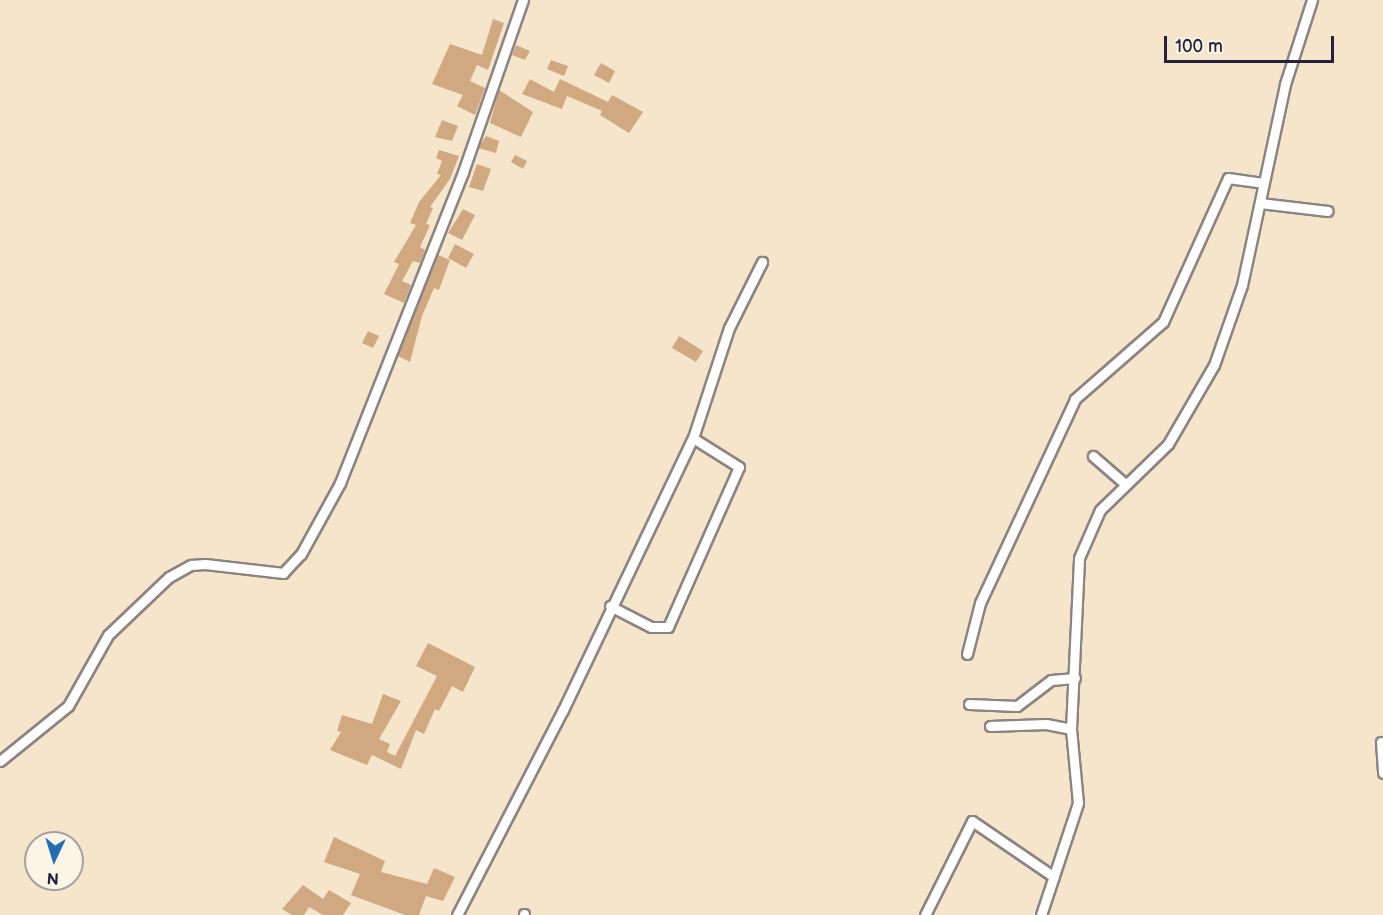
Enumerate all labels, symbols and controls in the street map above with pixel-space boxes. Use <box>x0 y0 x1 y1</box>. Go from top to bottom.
scale bar <box>1167 24 1336 62</box>
text: 100 m <box>1175 36 1223 57</box>
north arrow <box>24 831 84 891</box>
text: N <box>46 868 60 887</box>

